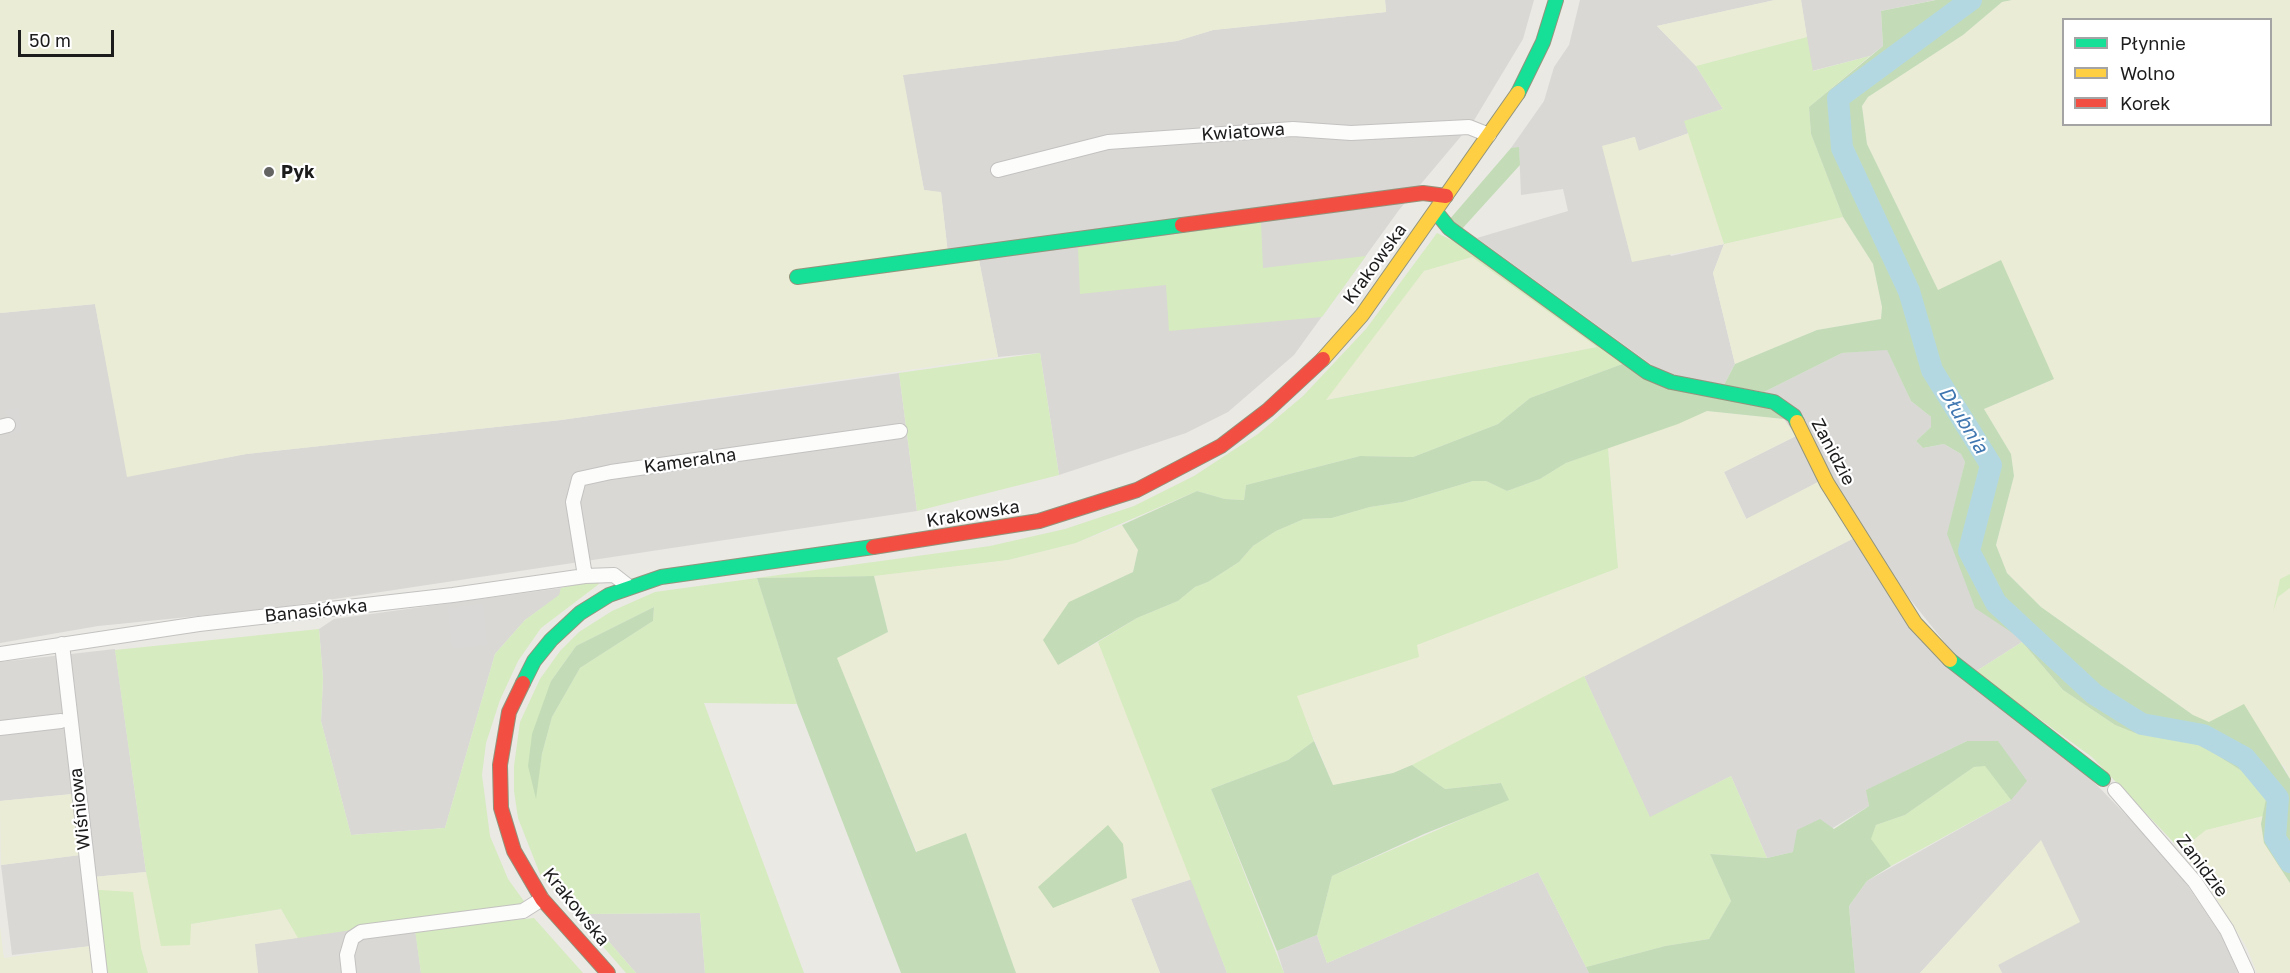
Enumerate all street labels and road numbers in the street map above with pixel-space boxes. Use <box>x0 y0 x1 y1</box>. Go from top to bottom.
street label: Kwiatowa <box>1201 118 1285 146</box>
street label: Krakowska <box>1339 220 1411 308</box>
street label: Zanidzie <box>1806 415 1860 489</box>
street label: Kameralna <box>643 444 737 478</box>
street label: Krakowska <box>925 496 1021 532</box>
street label: Banasiówka <box>264 595 368 627</box>
street label: Wiśniowa <box>65 767 95 851</box>
street label: Zanidzie <box>2172 831 2232 901</box>
street label: Krakowska <box>538 864 614 950</box>

